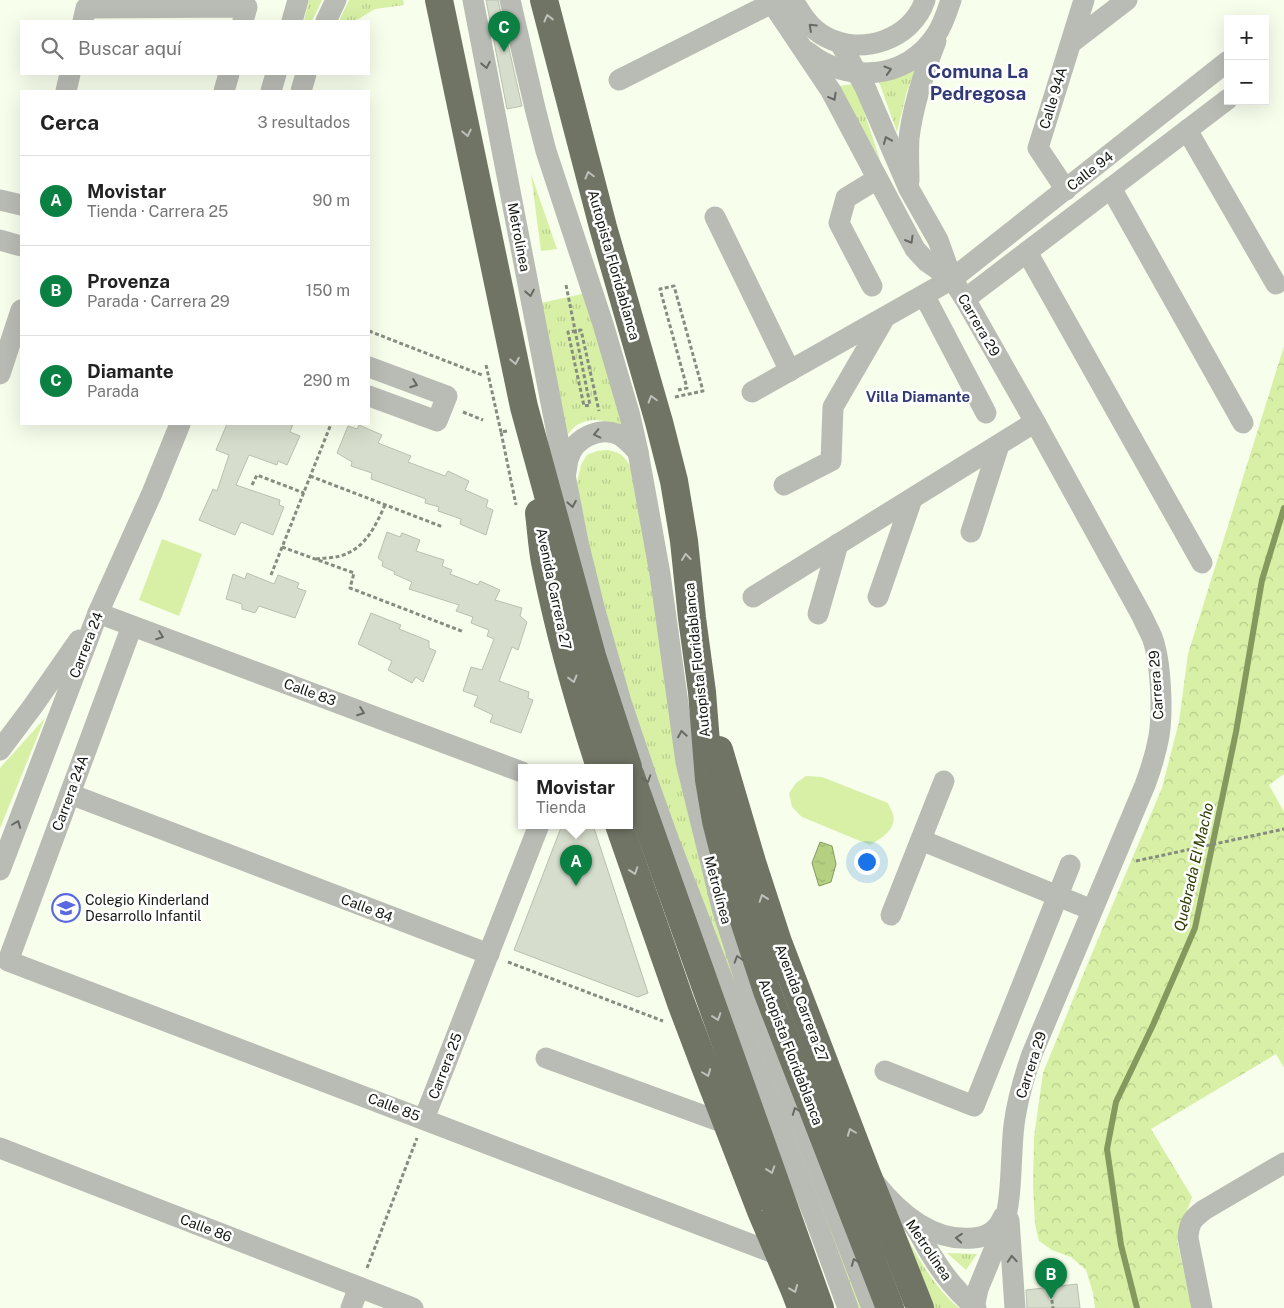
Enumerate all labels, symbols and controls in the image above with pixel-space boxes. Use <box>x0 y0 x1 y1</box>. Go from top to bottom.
pin: C <box>488 11 520 52</box>
one-way arrow <box>543 13 554 22</box>
map controls <box>1224 15 1269 105</box>
button: + <box>1224 15 1269 60</box>
search box <box>20 20 370 75</box>
one-way arrow <box>809 24 818 33</box>
icon: search <box>38 34 66 62</box>
text: Buscar aquí <box>78 37 182 59</box>
district label: Comuna La Pedregosa <box>928 60 1028 104</box>
button: − <box>1224 60 1269 105</box>
one-way arrow <box>480 61 490 69</box>
one-way arrow <box>884 65 892 75</box>
street label: Calle 94A <box>1036 65 1070 131</box>
one-way arrow <box>827 91 837 100</box>
text: Cerca <box>40 110 99 135</box>
text: 3 resultados <box>258 113 350 132</box>
one-way arrow <box>461 129 472 138</box>
one-way arrow <box>883 136 893 145</box>
street label: Calle 94 <box>1064 148 1116 194</box>
one-way arrow <box>584 170 595 179</box>
text: Movistar <box>87 180 166 202</box>
street label: Autopista Floridablanca <box>585 188 643 342</box>
text: A <box>50 191 62 210</box>
text: 90 m <box>313 191 350 210</box>
street label: Metrolínea <box>504 201 534 273</box>
text: Tienda · Carrera 25 <box>87 202 228 221</box>
one-way arrow <box>903 235 913 244</box>
text: Provenza <box>87 270 170 292</box>
text: B <box>51 281 61 300</box>
text: 150 m <box>306 281 350 300</box>
one-way arrow <box>524 289 535 298</box>
street label: Carrera 29 <box>955 291 1003 359</box>
text: Parada · Carrera 29 <box>87 292 230 311</box>
one-way arrow <box>509 357 519 365</box>
text: Diamante <box>87 360 174 382</box>
text: C <box>50 371 62 390</box>
text: 290 m <box>303 371 350 390</box>
one-way arrow <box>410 378 418 388</box>
text: Parada <box>87 382 139 401</box>
district label: Villa Diamante <box>866 388 970 405</box>
one-way arrow <box>647 394 658 403</box>
one-way arrow <box>592 428 601 439</box>
one-way arrow <box>566 500 576 509</box>
street label: Avenida Carrera 27 <box>533 527 575 651</box>
one-way arrow <box>681 553 692 561</box>
street label: Autopista Floridablanca <box>681 582 713 738</box>
street label: Carrera 24 <box>66 609 106 680</box>
one-way arrow <box>155 630 164 640</box>
street label: Carrera 29 <box>1146 650 1166 720</box>
one-way arrow <box>568 674 578 682</box>
street label: Calle 83 <box>282 675 338 709</box>
one-way arrow <box>357 706 365 716</box>
one-way arrow <box>677 729 688 737</box>
street label: Carrera 24A <box>49 753 91 833</box>
popup <box>518 764 633 829</box>
one-way arrow <box>641 774 651 782</box>
text: Movistar <box>536 776 615 798</box>
text: Tienda <box>536 798 586 817</box>
water label: Quebrada El Macho <box>1170 801 1217 933</box>
one-way arrow <box>11 821 21 829</box>
pin: A <box>560 845 592 886</box>
your location <box>854 849 880 875</box>
street label: Metrolínea <box>701 854 735 926</box>
one-way arrow <box>629 866 639 875</box>
street label: Calle 84 <box>339 891 395 925</box>
place label: Colegio Kinderland Desarrollo Infantil <box>85 892 209 924</box>
school or university icon: Colegio Kinderland Desarrollo Infantil <box>51 893 81 923</box>
one-way arrow <box>759 894 769 903</box>
street label: Avenida Carrera 27 <box>772 942 832 1064</box>
one-way arrow <box>734 955 744 964</box>
street label: Autopista Floridablanca <box>756 977 826 1127</box>
one-way arrow <box>711 1012 721 1021</box>
street label: Carrera 29 <box>1013 1029 1049 1101</box>
street label: Carrera 25 <box>425 1031 465 1101</box>
one-way arrow <box>701 1068 711 1077</box>
street label: Calle 85 <box>366 1090 422 1124</box>
one-way arrow <box>792 1107 802 1116</box>
one-way arrow <box>846 1129 856 1137</box>
one-way arrow <box>765 1166 775 1174</box>
street label: Calle 86 <box>178 1211 234 1245</box>
street label: Metrolínea <box>903 1217 955 1283</box>
one-way arrow <box>955 1233 963 1244</box>
one-way arrow <box>1006 1255 1017 1263</box>
pin: B <box>1035 1258 1067 1299</box>
one-way arrow <box>850 1259 860 1267</box>
one-way arrow <box>788 1284 798 1293</box>

